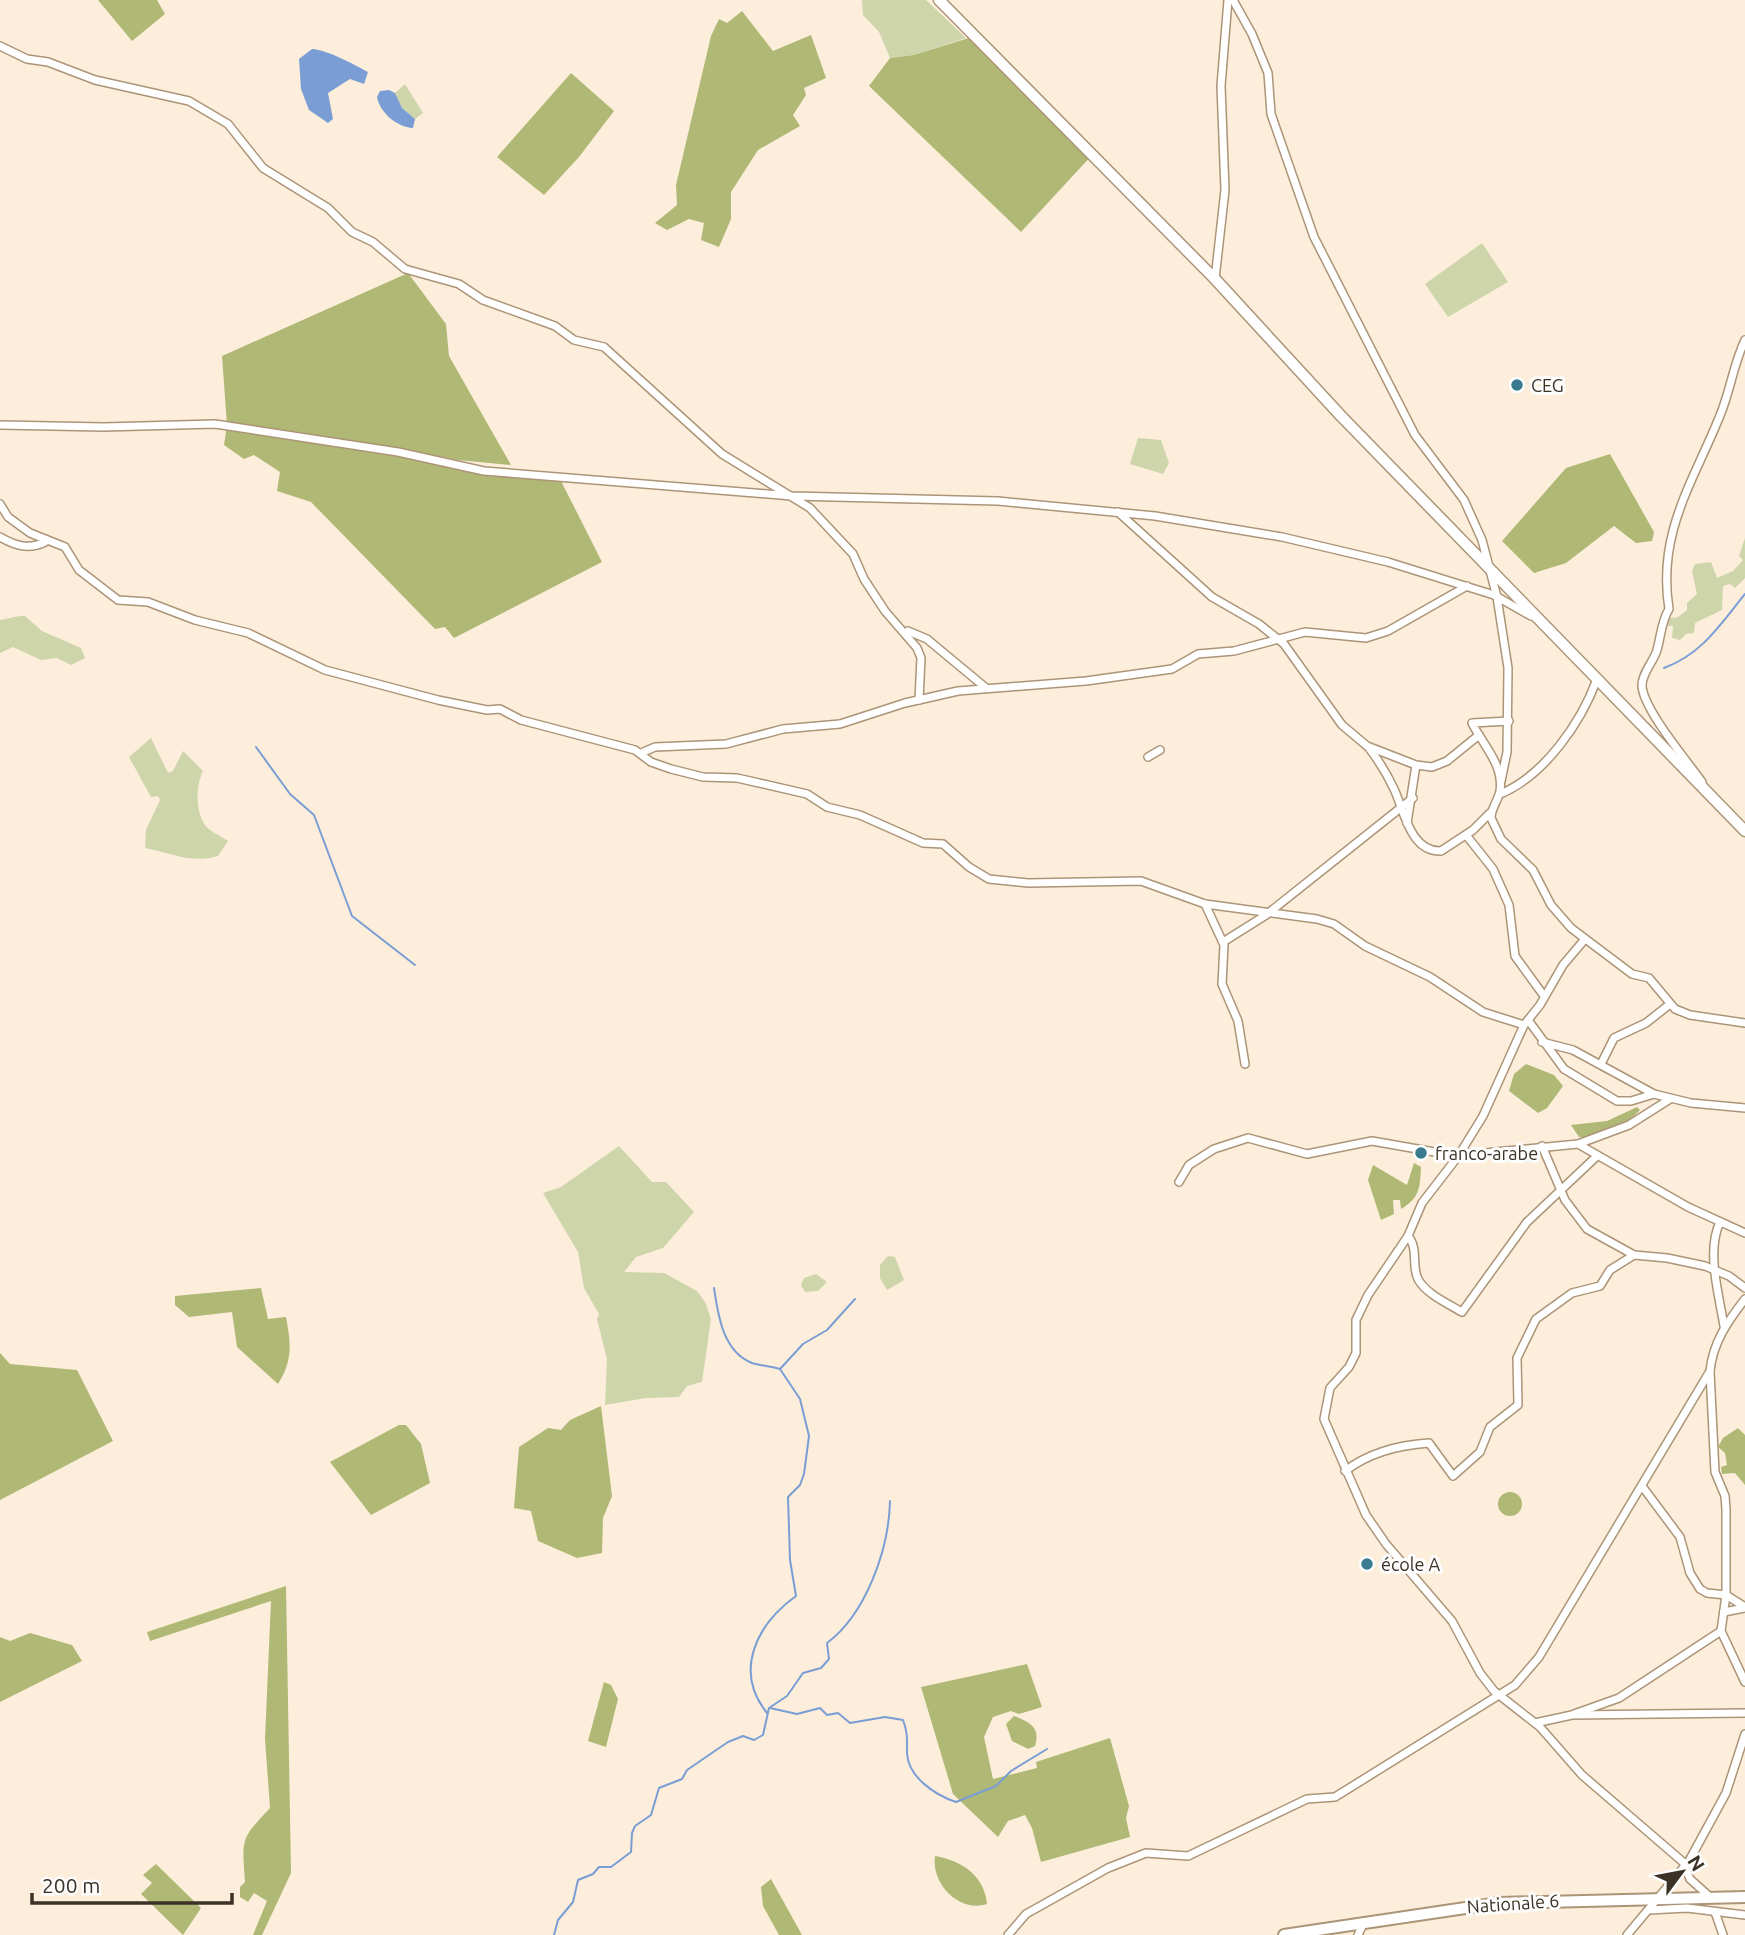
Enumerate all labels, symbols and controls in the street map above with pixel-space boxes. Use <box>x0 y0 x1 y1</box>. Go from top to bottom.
place label: CEG <box>1531 375 1564 395</box>
marker: CEG <box>1509 377 1525 393</box>
place label: franco-arabe <box>1435 1143 1538 1163</box>
marker: franco-arabe <box>1413 1145 1429 1161</box>
place label: école A <box>1381 1554 1441 1574</box>
marker: école A <box>1359 1556 1375 1572</box>
north arrow <box>1647 1837 1717 1907</box>
text: N <box>1683 1851 1710 1875</box>
scale bar <box>32 1862 231 1906</box>
text: 200 m <box>42 1873 100 1897</box>
street label: Nationale 6 <box>1466 1890 1560 1916</box>

